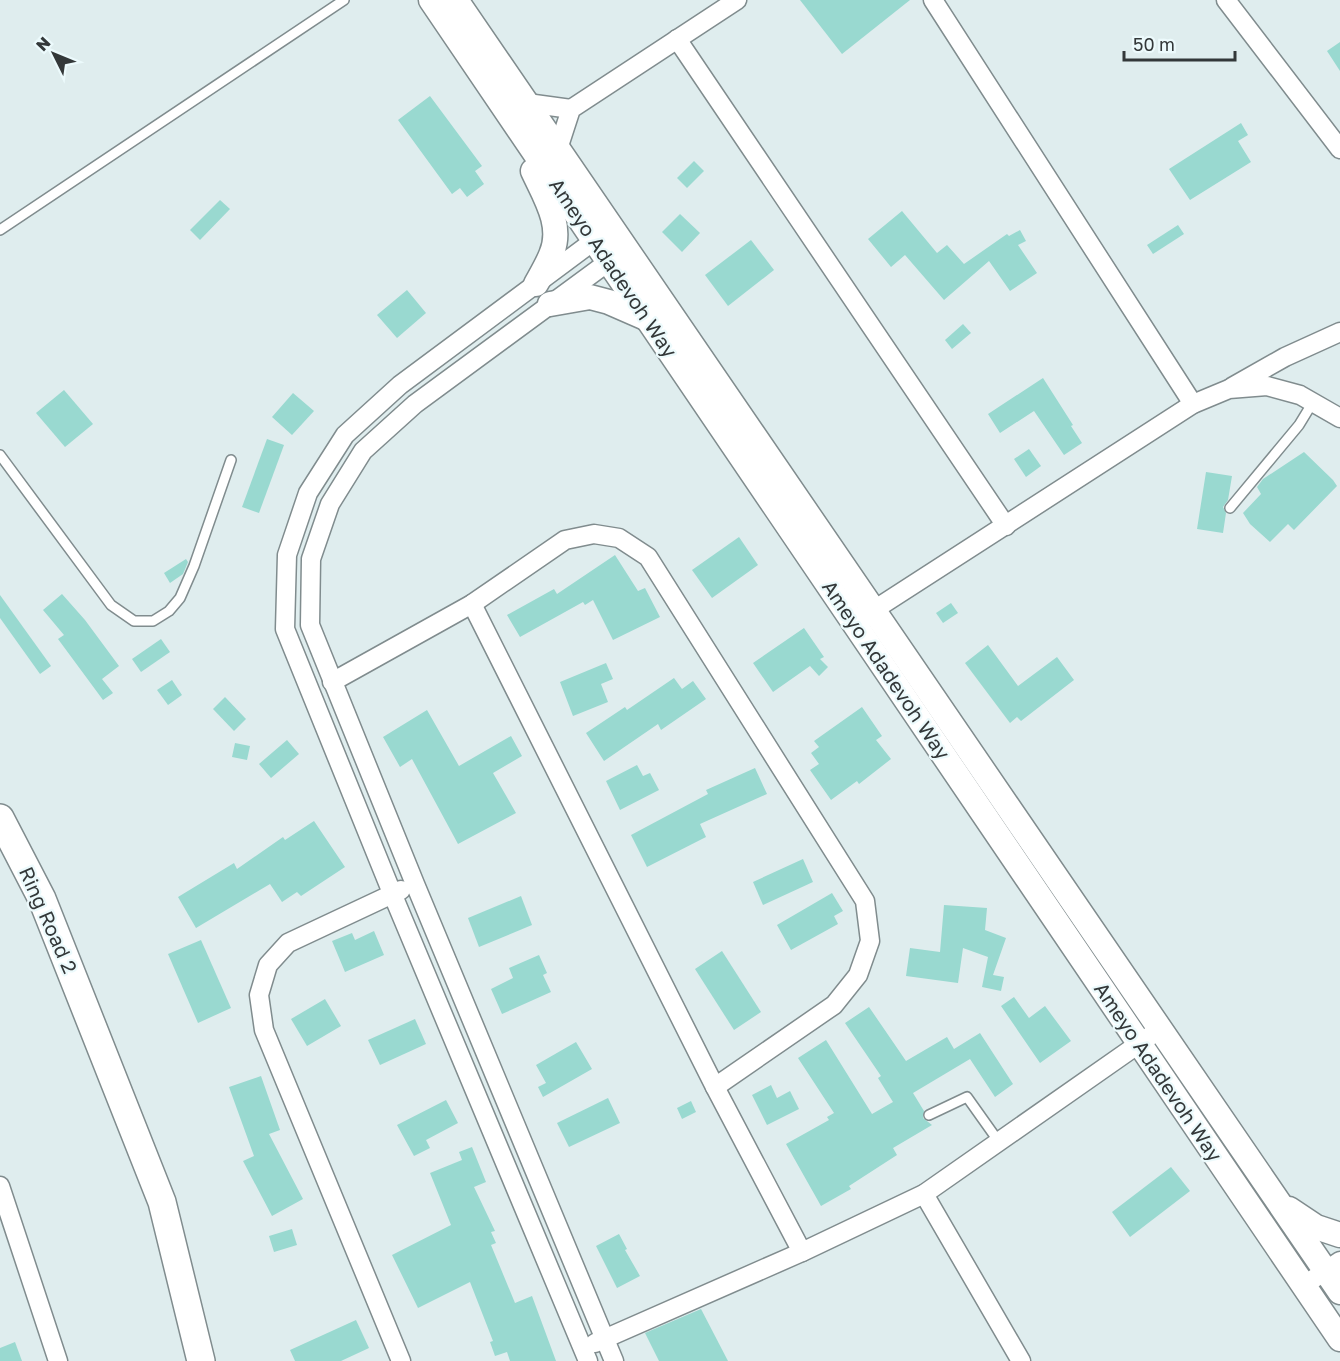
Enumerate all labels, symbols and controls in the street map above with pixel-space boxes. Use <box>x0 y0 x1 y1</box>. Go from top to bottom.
north arrow <box>24 24 84 84</box>
scale bar <box>1124 24 1235 62</box>
text: N <box>32 32 54 55</box>
text: 50 m <box>1133 33 1175 55</box>
street label: Ameyo Adadevoh Way <box>545 173 683 362</box>
street label: Ameyo Adadevoh Way <box>818 575 956 764</box>
street label: Ring Road 2 <box>15 863 83 977</box>
street label: Ameyo Adadevoh Way <box>1090 977 1228 1166</box>

